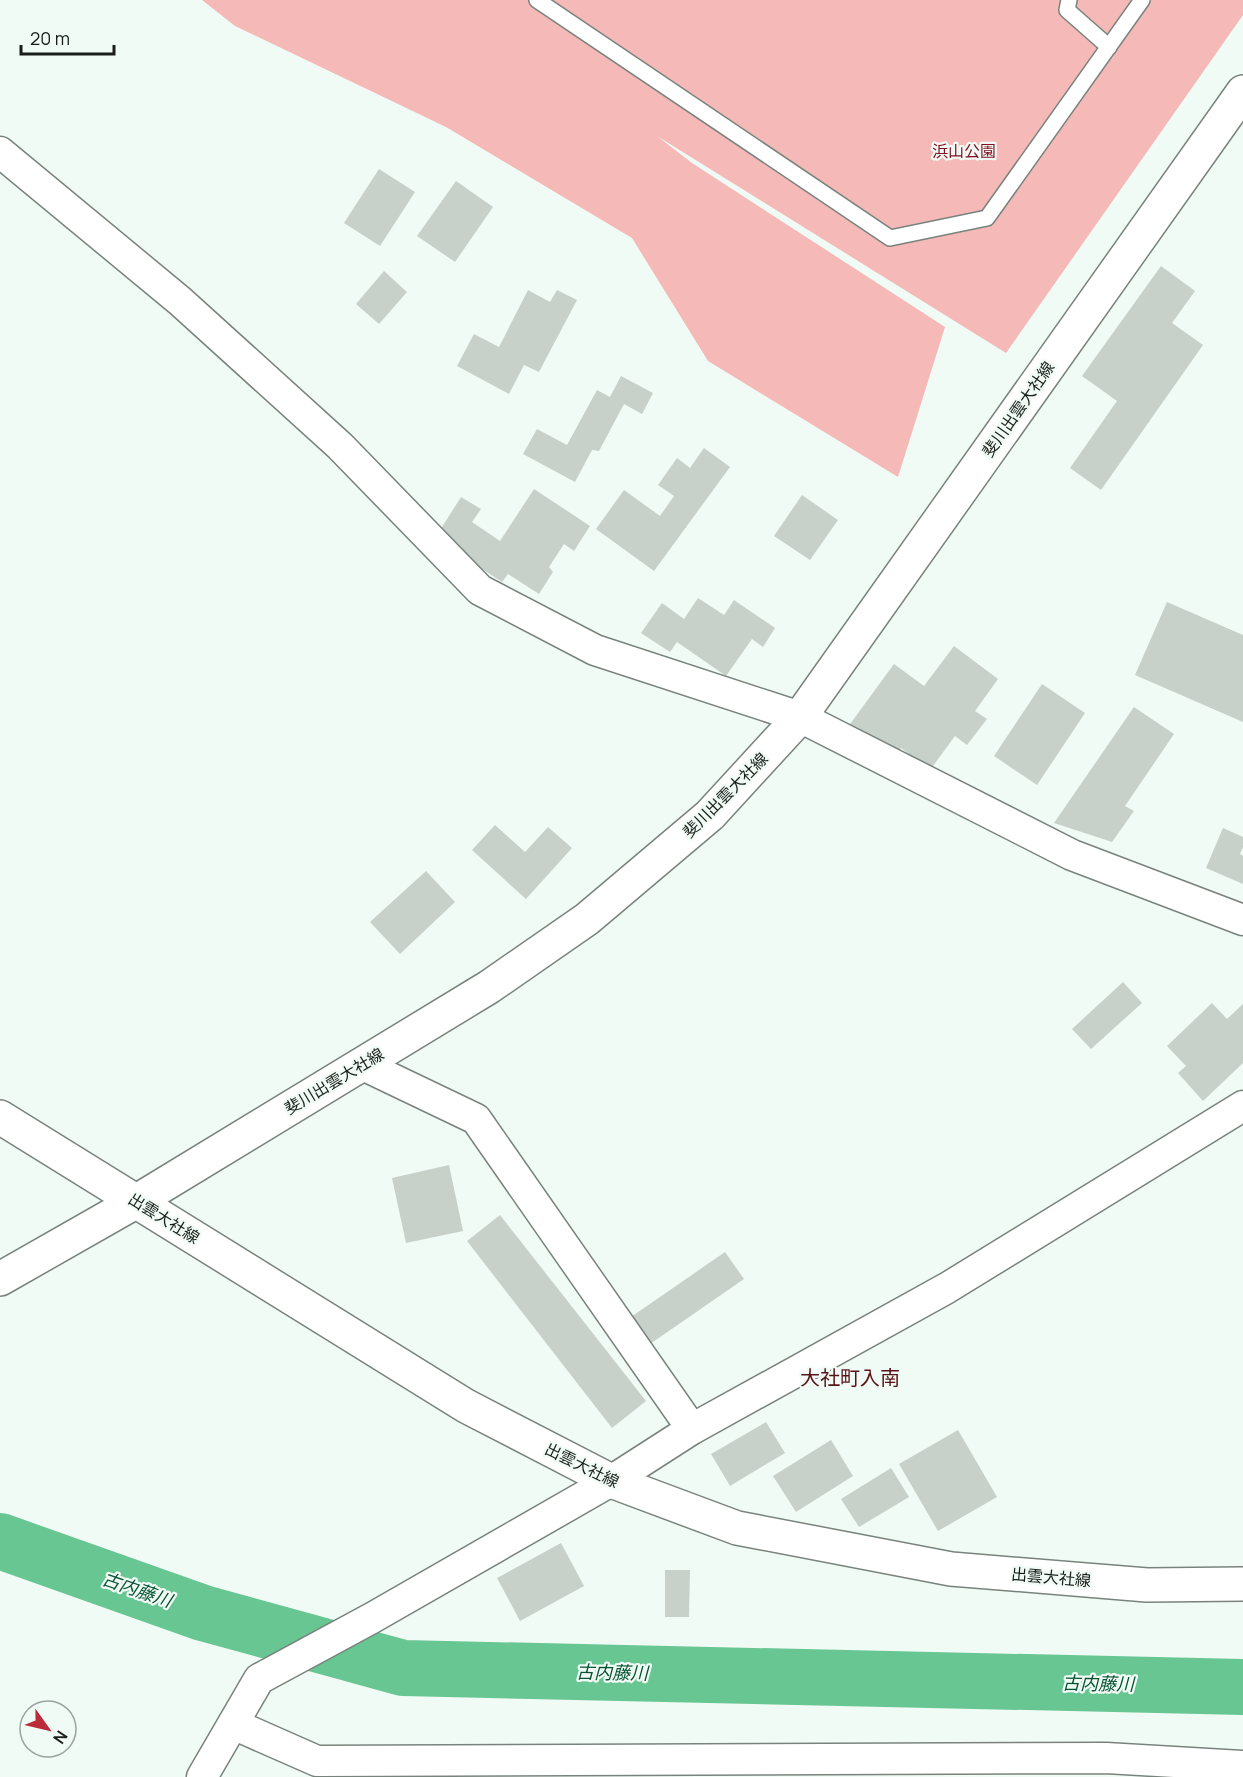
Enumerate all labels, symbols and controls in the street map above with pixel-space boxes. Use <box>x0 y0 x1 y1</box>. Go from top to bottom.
scale bar <box>21 18 114 56</box>
text: 20 m <box>30 26 70 50</box>
park label: 浜山公園 <box>932 140 996 162</box>
street label: 斐川出雲大社線 <box>977 357 1059 461</box>
street label: 斐川出雲大社線 <box>678 748 772 842</box>
street label: 斐川出雲大社線 <box>280 1043 388 1119</box>
street label: 出雲大社線 <box>124 1187 204 1249</box>
district label: 大社町入南 <box>800 1364 900 1391</box>
street label: 出雲大社線 <box>541 1438 623 1492</box>
street label: 出雲大社線 <box>1010 1563 1092 1591</box>
water label: 古内藤川 <box>99 1566 177 1613</box>
water label: 古内藤川 <box>576 1659 650 1685</box>
water label: 古内藤川 <box>1062 1670 1136 1696</box>
north arrow <box>18 1699 78 1759</box>
text: N <box>48 1726 73 1748</box>

